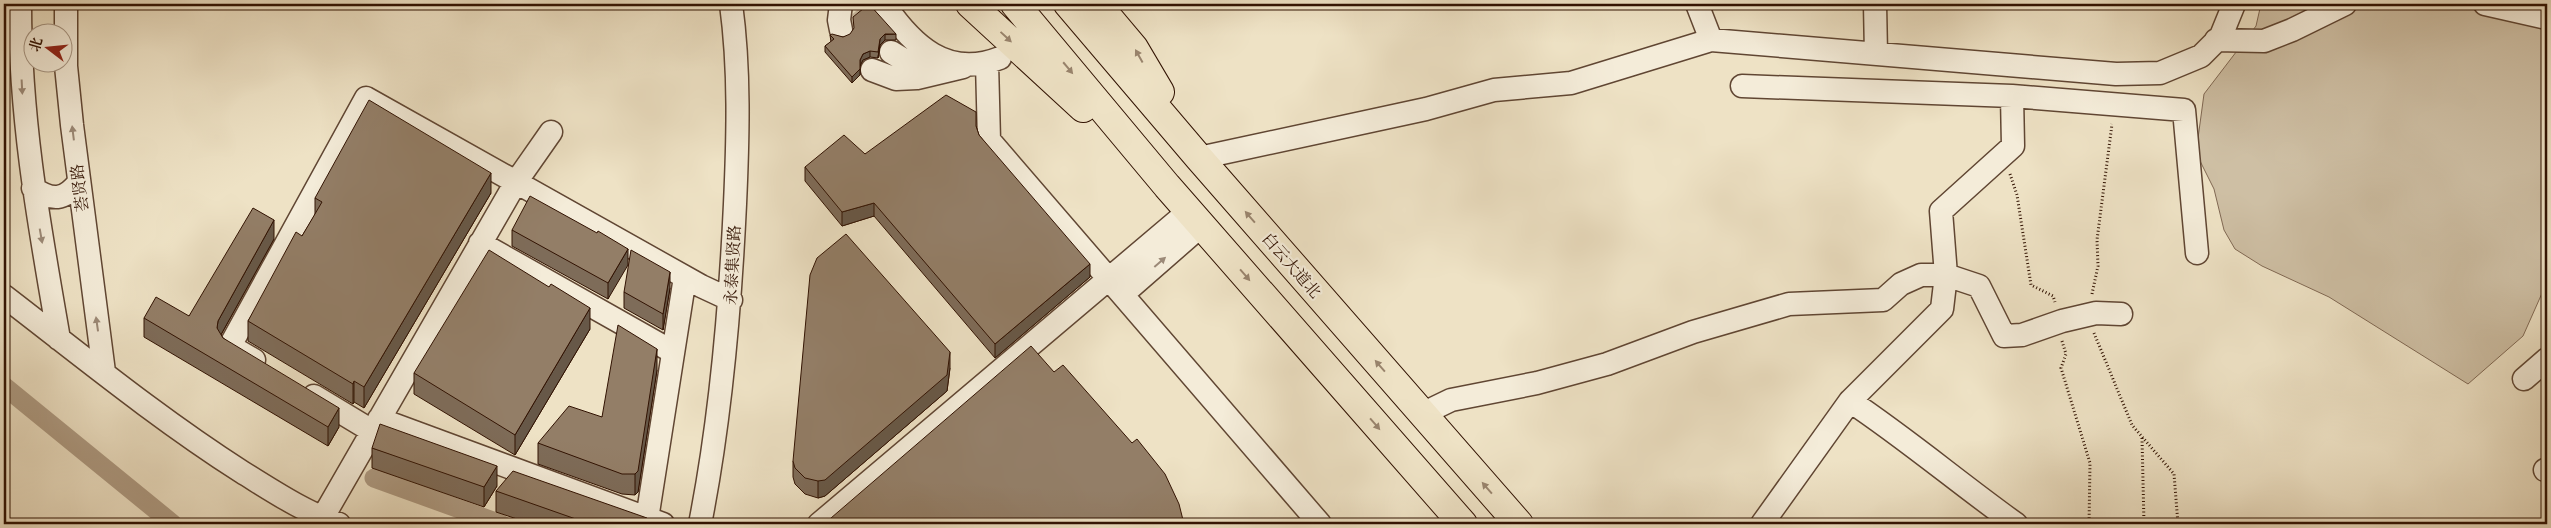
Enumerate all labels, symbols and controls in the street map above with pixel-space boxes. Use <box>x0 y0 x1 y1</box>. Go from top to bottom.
north arrow <box>22 22 72 72</box>
one-way arrow <box>1000 31 1012 43</box>
text: 北 <box>26 35 47 54</box>
one-way arrow <box>1134 49 1143 62</box>
one-way arrow <box>1063 61 1074 74</box>
one-way arrow <box>18 80 26 96</box>
one-way arrow <box>69 125 77 141</box>
street label: 荟贤路 <box>67 163 93 213</box>
one-way arrow <box>1244 211 1256 223</box>
street label: 永泰集贤路 <box>721 225 745 306</box>
one-way arrow <box>37 228 45 244</box>
street label: 白云大道北 <box>1257 229 1325 302</box>
one-way arrow <box>1153 256 1166 267</box>
one-way arrow <box>1240 268 1251 281</box>
one-way arrow <box>93 316 101 332</box>
one-way arrow <box>1374 360 1386 372</box>
one-way arrow <box>1370 417 1381 430</box>
one-way arrow <box>1481 482 1493 494</box>

